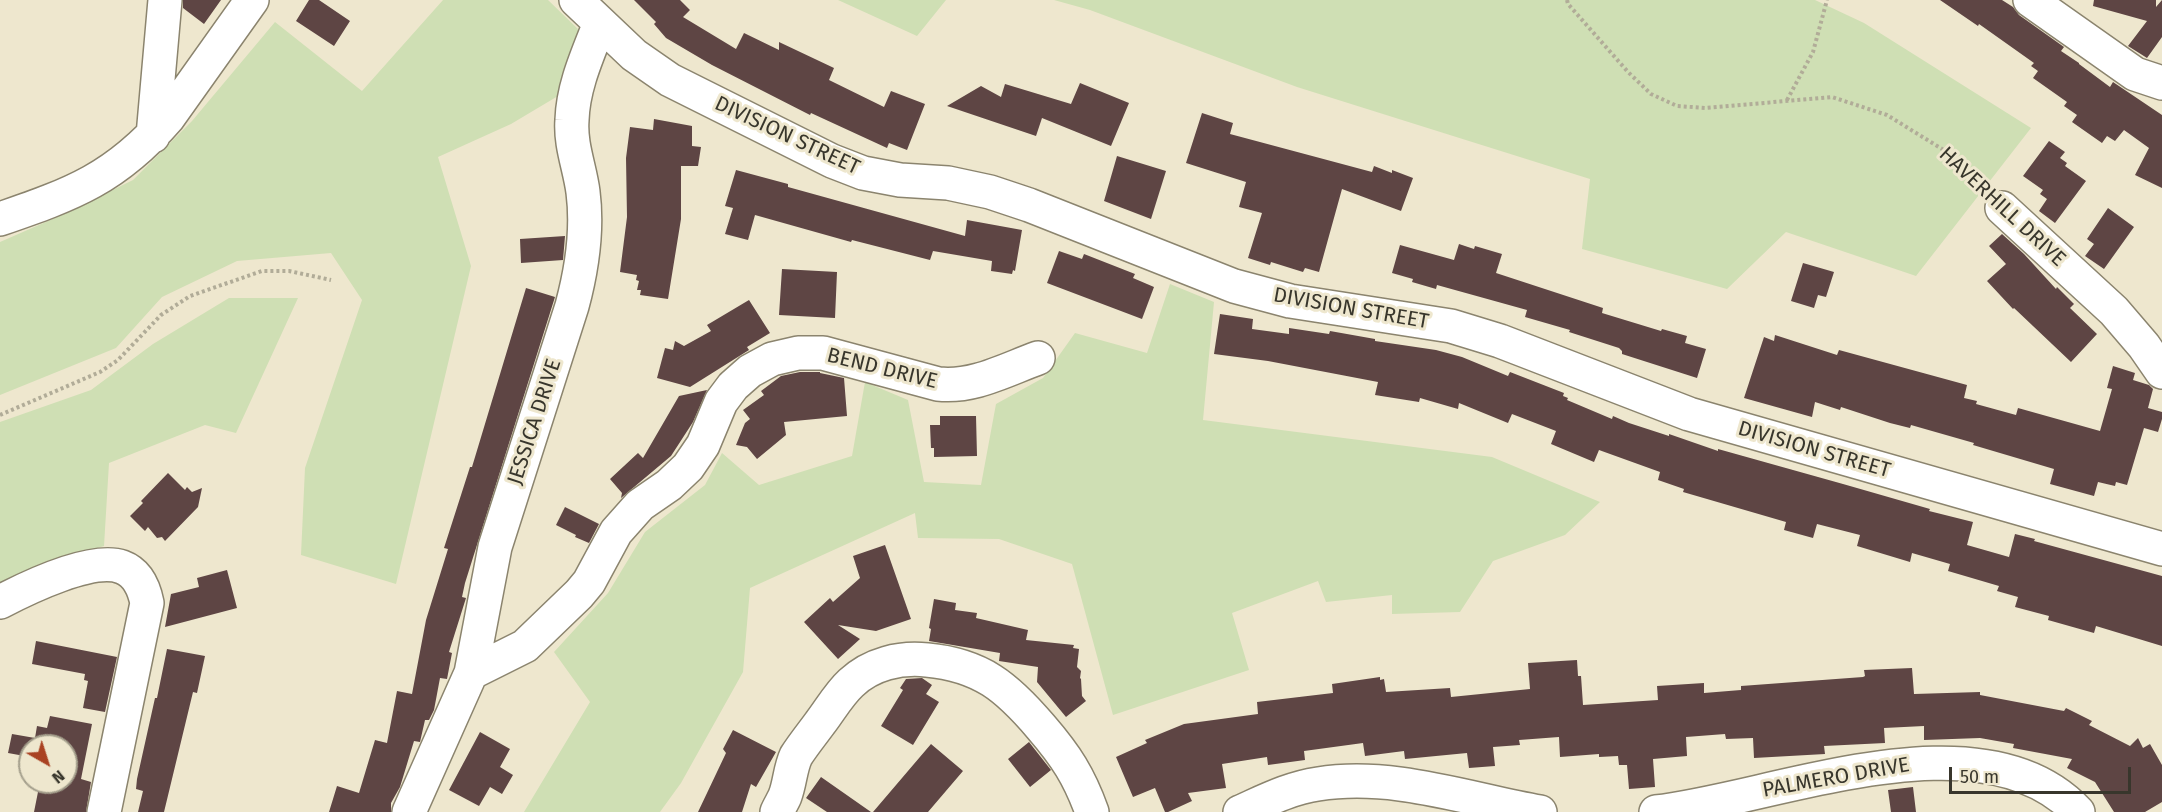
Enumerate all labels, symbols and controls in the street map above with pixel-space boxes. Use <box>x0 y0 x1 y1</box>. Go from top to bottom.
street label: DIVISION STREET <box>710 91 864 181</box>
street label: HAVERHILL DRIVE <box>1933 142 2071 272</box>
street label: DIVISION STREET <box>1271 283 1431 335</box>
street label: BEND DRIVE <box>824 343 940 395</box>
street label: JESSICA DRIVE <box>503 356 567 488</box>
street label: DIVISION STREET <box>1735 416 1893 484</box>
north arrow <box>18 734 78 794</box>
street label: PALMERO DRIVE <box>1761 753 1911 803</box>
scale bar <box>1952 755 2134 793</box>
text: N <box>48 766 68 788</box>
text: 50 m <box>1960 766 1999 788</box>

